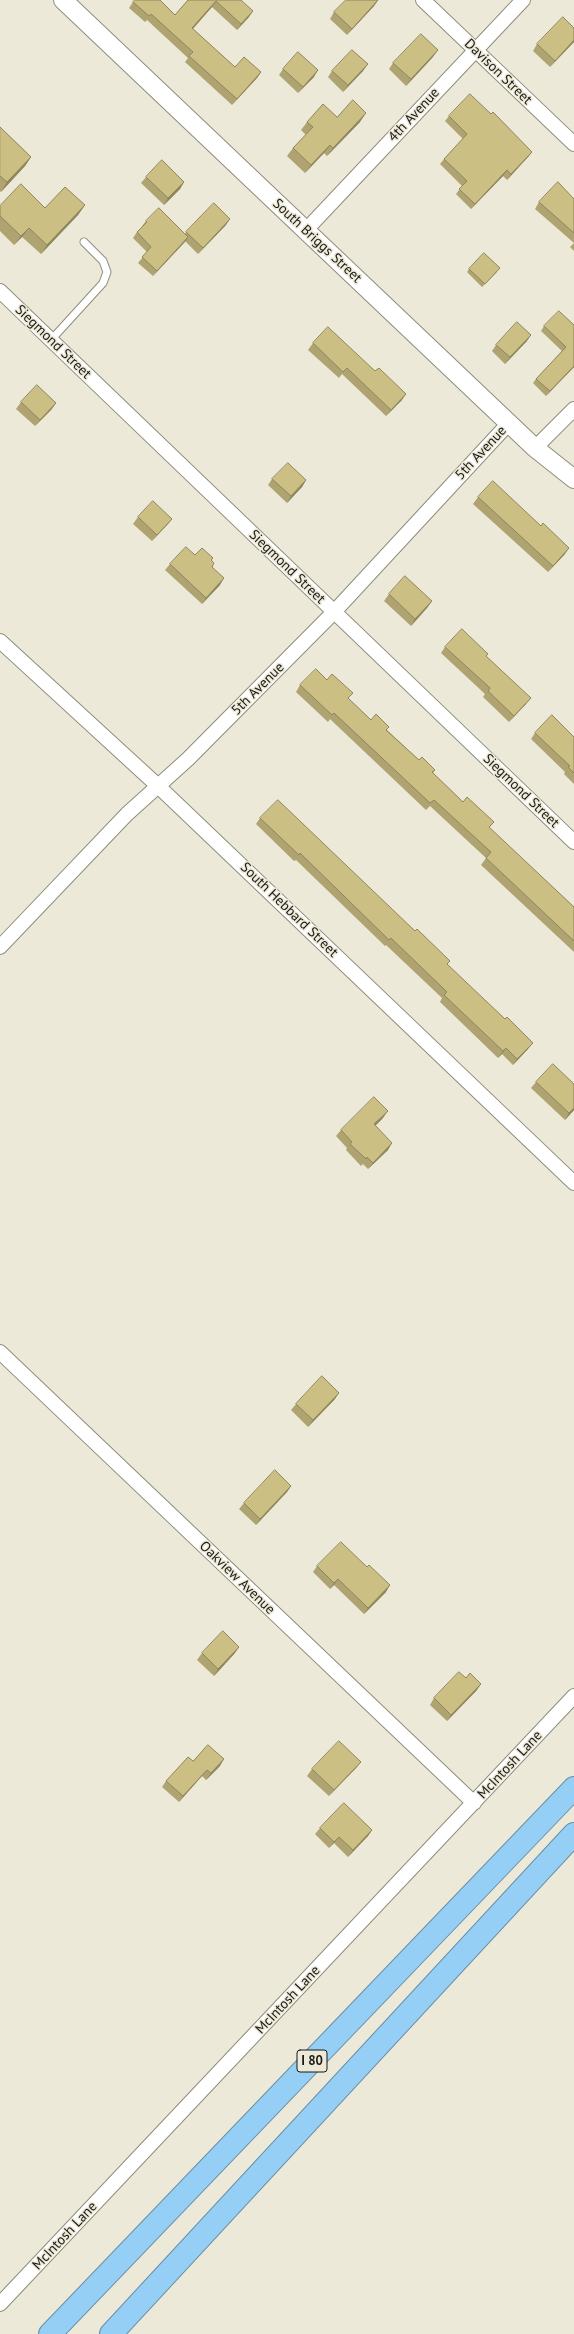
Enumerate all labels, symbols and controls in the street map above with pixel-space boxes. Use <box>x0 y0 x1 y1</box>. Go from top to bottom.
street label: Davison Street <box>461 36 535 108</box>
street label: 4th Avenue <box>385 85 443 145</box>
street label: South Briggs Street <box>269 195 365 287</box>
street label: Siegmond Street <box>11 301 95 383</box>
street label: 5th Avenue <box>452 423 510 483</box>
street label: Siegmond Street <box>245 526 329 608</box>
street label: 5th Avenue <box>228 659 288 719</box>
street label: Siegmond Street <box>479 750 563 832</box>
street label: South Hebbard Street <box>237 859 341 961</box>
street label: Oakview Avenue <box>196 1538 278 1618</box>
street label: McIntosh Lane <box>474 1727 546 1803</box>
street label: McIntosh Lane <box>252 1962 324 2038</box>
road number: I 80 <box>297 2050 327 2072</box>
street label: McIntosh Lane <box>29 2198 101 2274</box>

